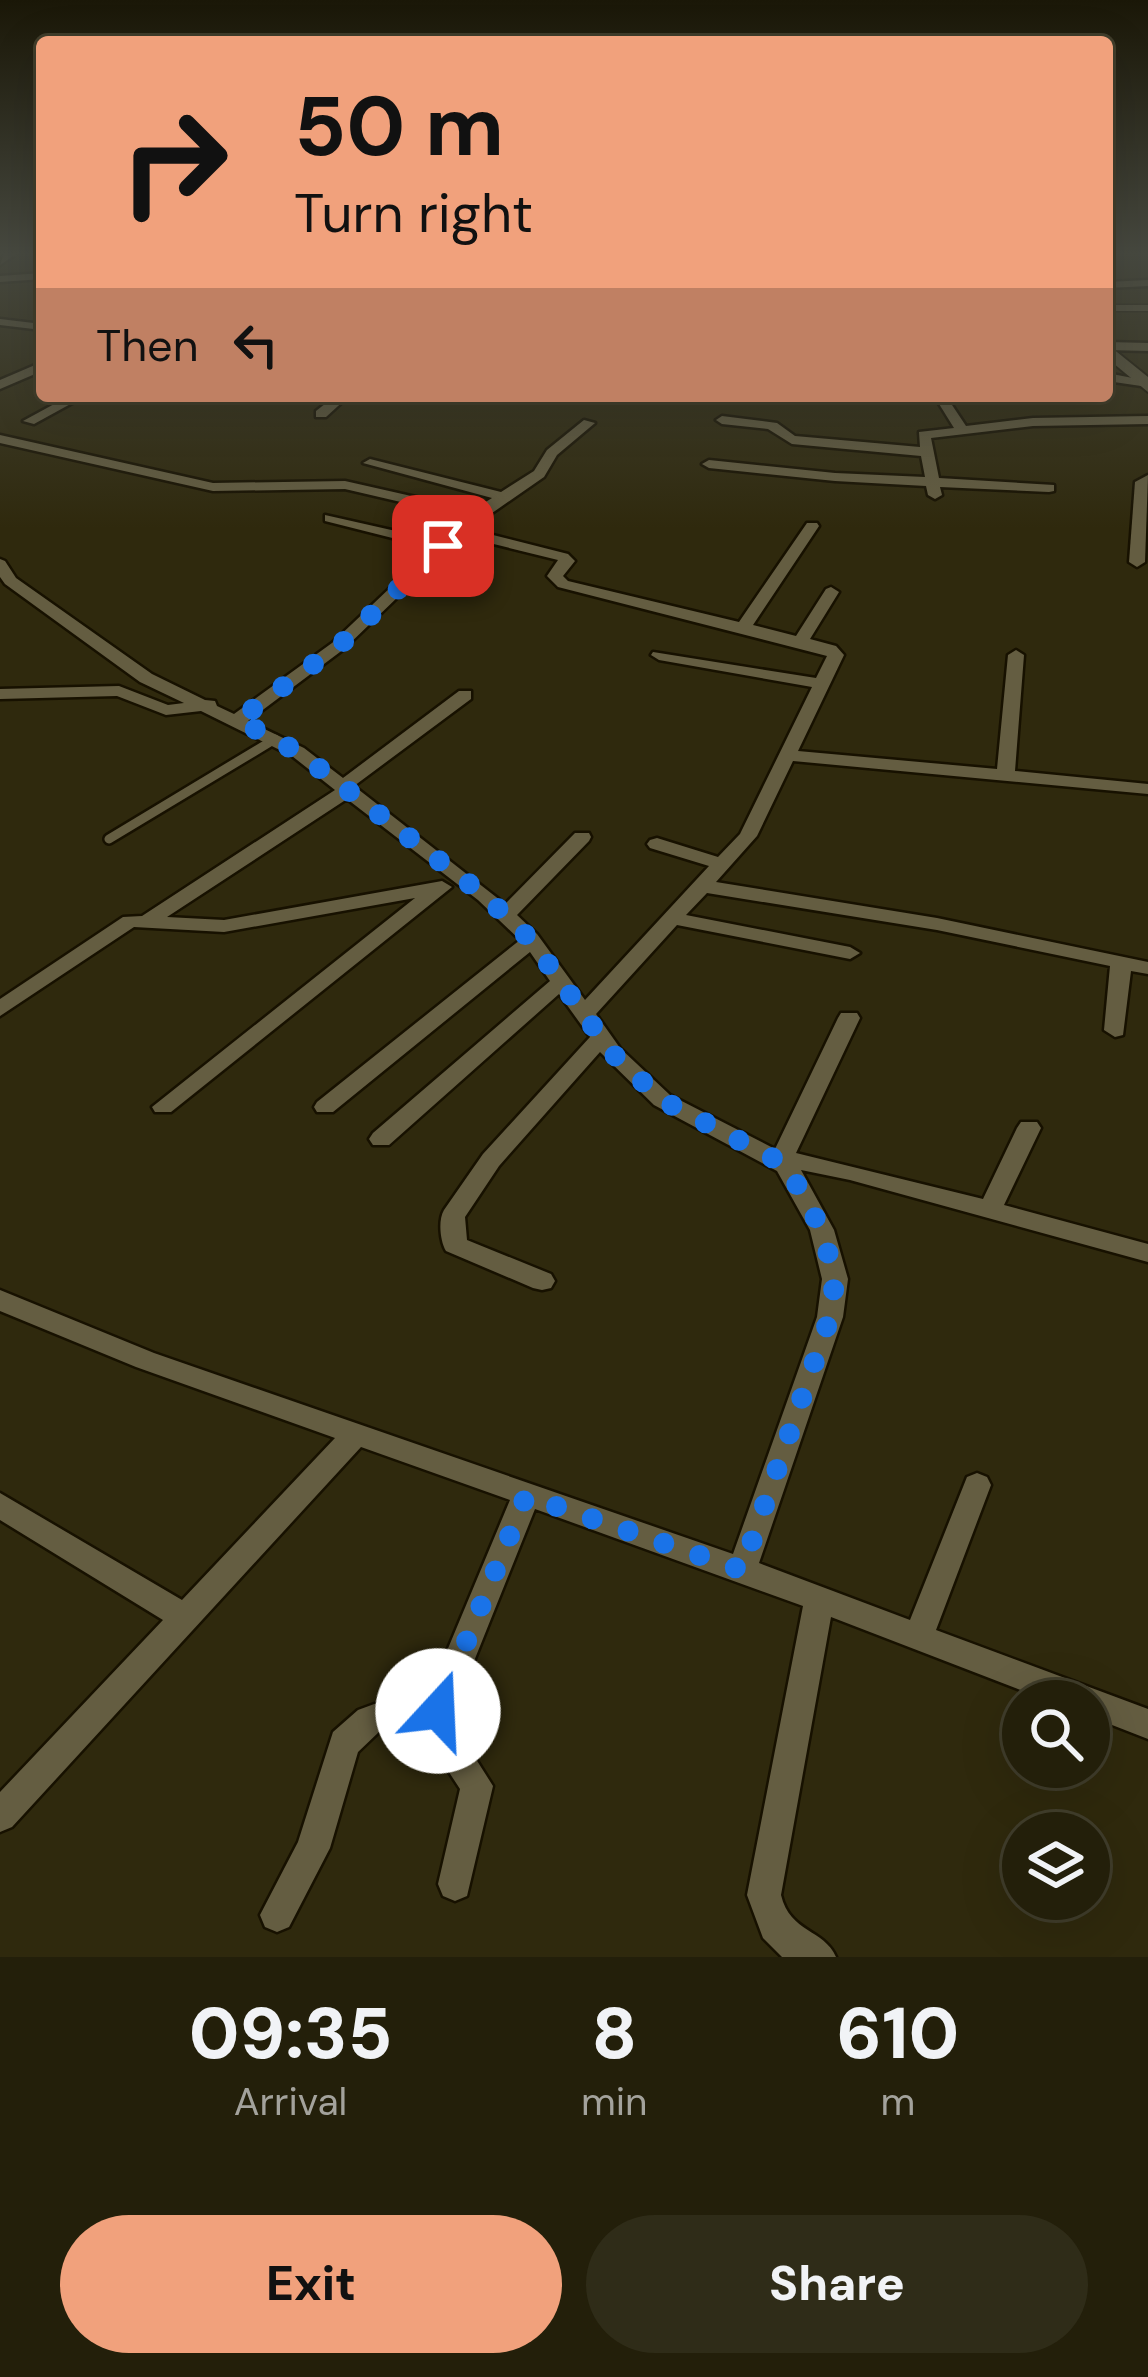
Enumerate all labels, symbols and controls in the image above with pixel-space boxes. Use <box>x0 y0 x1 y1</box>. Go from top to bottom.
text: 50 m <box>294 72 504 181</box>
icon: right <box>96 84 252 240</box>
text: Turn right <box>294 178 533 249</box>
icon: left <box>223 312 289 378</box>
text: Then <box>96 316 199 375</box>
pin <box>392 495 494 597</box>
icon: arrive <box>410 513 476 579</box>
position arrow <box>375 1648 501 1774</box>
map controls <box>1002 1680 1110 1920</box>
button: search <box>1002 1680 1110 1788</box>
button: layers <box>1002 1812 1110 1920</box>
text: 09:35 <box>189 1987 392 2080</box>
text: 8 <box>591 1987 637 2080</box>
text: 610 <box>836 1987 959 2080</box>
text: Arrival <box>234 2076 347 2127</box>
text: min <box>581 2076 648 2127</box>
text: m <box>880 2076 915 2127</box>
button: Exit <box>60 2215 562 2353</box>
button: Share <box>586 2215 1088 2353</box>

